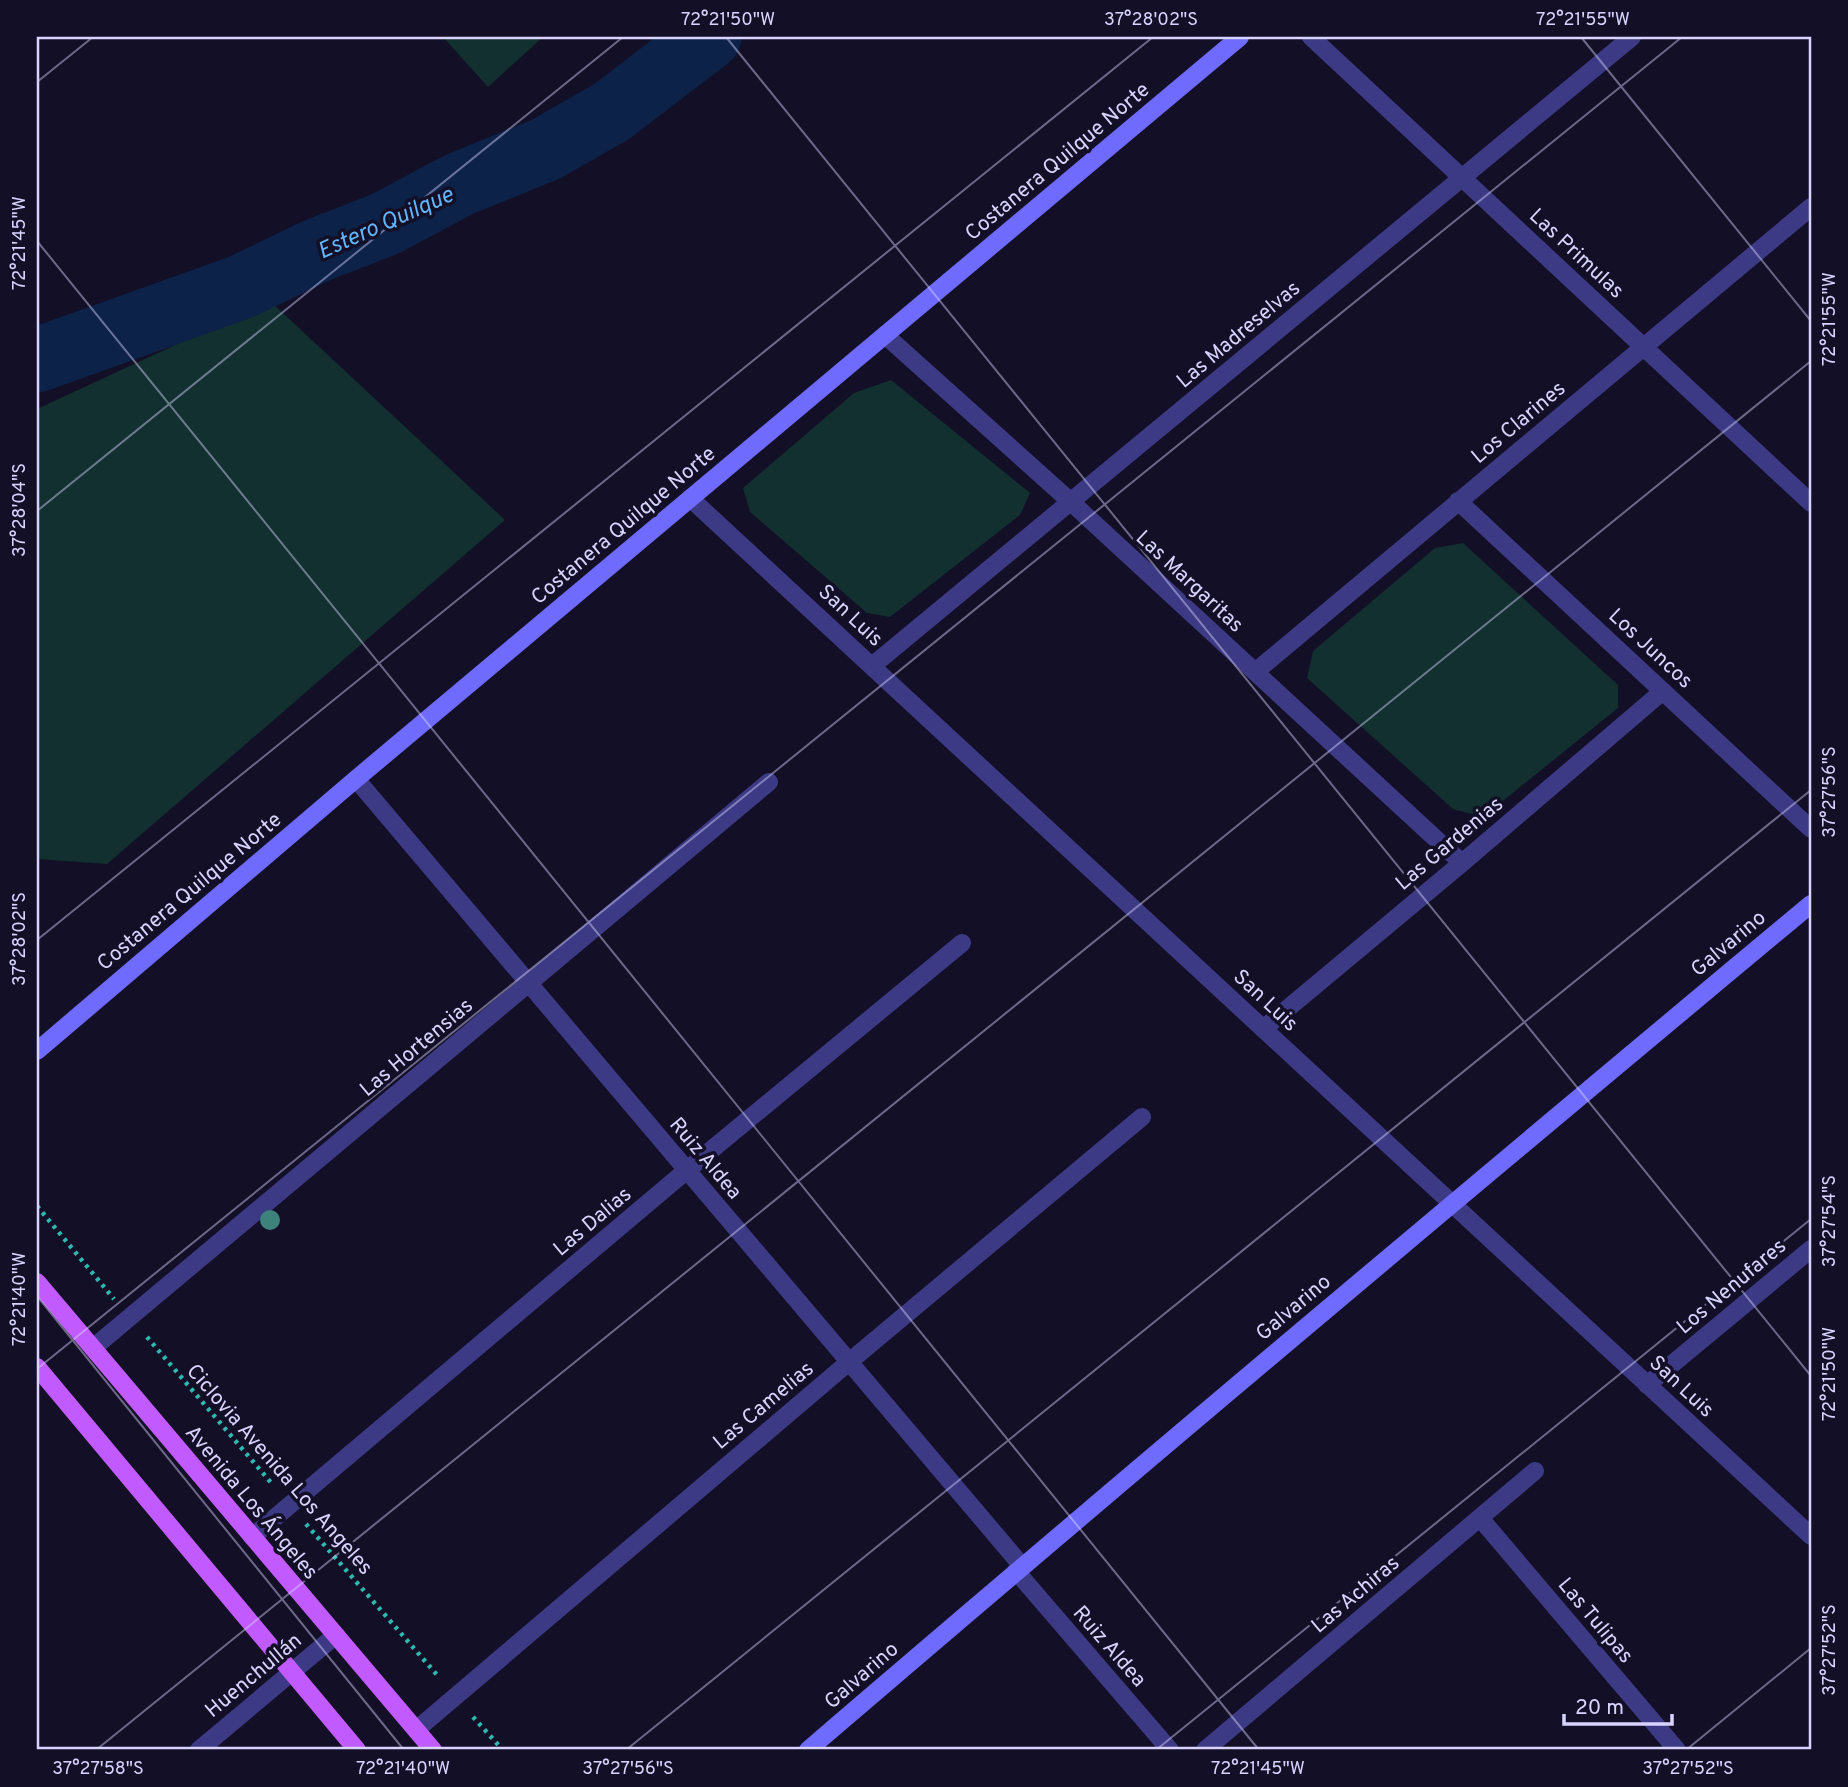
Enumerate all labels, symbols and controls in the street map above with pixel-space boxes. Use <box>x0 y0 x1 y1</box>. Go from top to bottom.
text: 72°21'50"W <box>681 9 775 32</box>
text: 37°28'02"S <box>1104 9 1198 32</box>
text: 72°21'55"W <box>1536 9 1630 32</box>
street label: Costanera Quilque Norte <box>960 77 1156 247</box>
water label: Estero Quilque <box>314 181 459 267</box>
text: 72°21'45"W <box>9 196 32 290</box>
street label: Las Primulas <box>1523 203 1629 305</box>
text: 72°21'55"W <box>1819 272 1842 366</box>
street label: Las Madreselvas <box>1172 276 1306 395</box>
street label: Los Clarines <box>1466 376 1572 470</box>
street label: Costanera Quilque Norte <box>526 441 722 611</box>
text: 37°28'04"S <box>9 463 32 557</box>
street label: Las Margaritas <box>1129 525 1249 639</box>
street label: San Luis <box>812 579 888 653</box>
street label: Los Juncos <box>1602 603 1698 695</box>
text: 37°27'56"S <box>1819 746 1842 838</box>
street label: Las Gardenias <box>1391 791 1509 897</box>
street label: Costanera Quilque Norte <box>92 807 288 977</box>
text: 37°28'02"S <box>9 892 32 986</box>
street label: Galvarino <box>1686 905 1772 983</box>
street label: San Luis <box>1227 964 1303 1038</box>
street label: Las Hortensias <box>355 993 479 1103</box>
street label: Ruiz Aldea <box>663 1112 747 1206</box>
text: 37°27'54"S <box>1819 1175 1842 1267</box>
street label: Las Dalias <box>548 1182 638 1263</box>
street label: Los Nenufares <box>1672 1233 1792 1341</box>
text: 72°21'40"W <box>9 1252 32 1346</box>
street label: Galvarino <box>1251 1269 1337 1347</box>
text: 72°21'50"W <box>1819 1327 1842 1421</box>
street label: San Luis <box>1643 1350 1719 1424</box>
street label: Las Camelias <box>708 1356 820 1456</box>
street label: Ciclovia Avenida Los Angeles <box>180 1359 378 1581</box>
street label: Avenida Los Ángeles <box>178 1420 324 1586</box>
street label: Las Achiras <box>1306 1550 1406 1640</box>
street label: Las Tulipas <box>1551 1573 1639 1669</box>
street label: Ruiz Aldea <box>1066 1601 1152 1693</box>
text: 37°27'52"S <box>1819 1604 1842 1696</box>
street label: Huenchullán <box>200 1628 308 1724</box>
street label: Galvarino <box>819 1636 905 1716</box>
scale bar <box>1564 1682 1673 1726</box>
text: 20 m <box>1575 1695 1624 1722</box>
text: 37°27'58"S <box>52 1758 144 1781</box>
text: 72°21'40"W <box>356 1758 450 1781</box>
text: 37°27'56"S <box>582 1758 674 1781</box>
text: 72°21'45"W <box>1211 1758 1305 1781</box>
text: 37°27'52"S <box>1642 1758 1734 1781</box>

